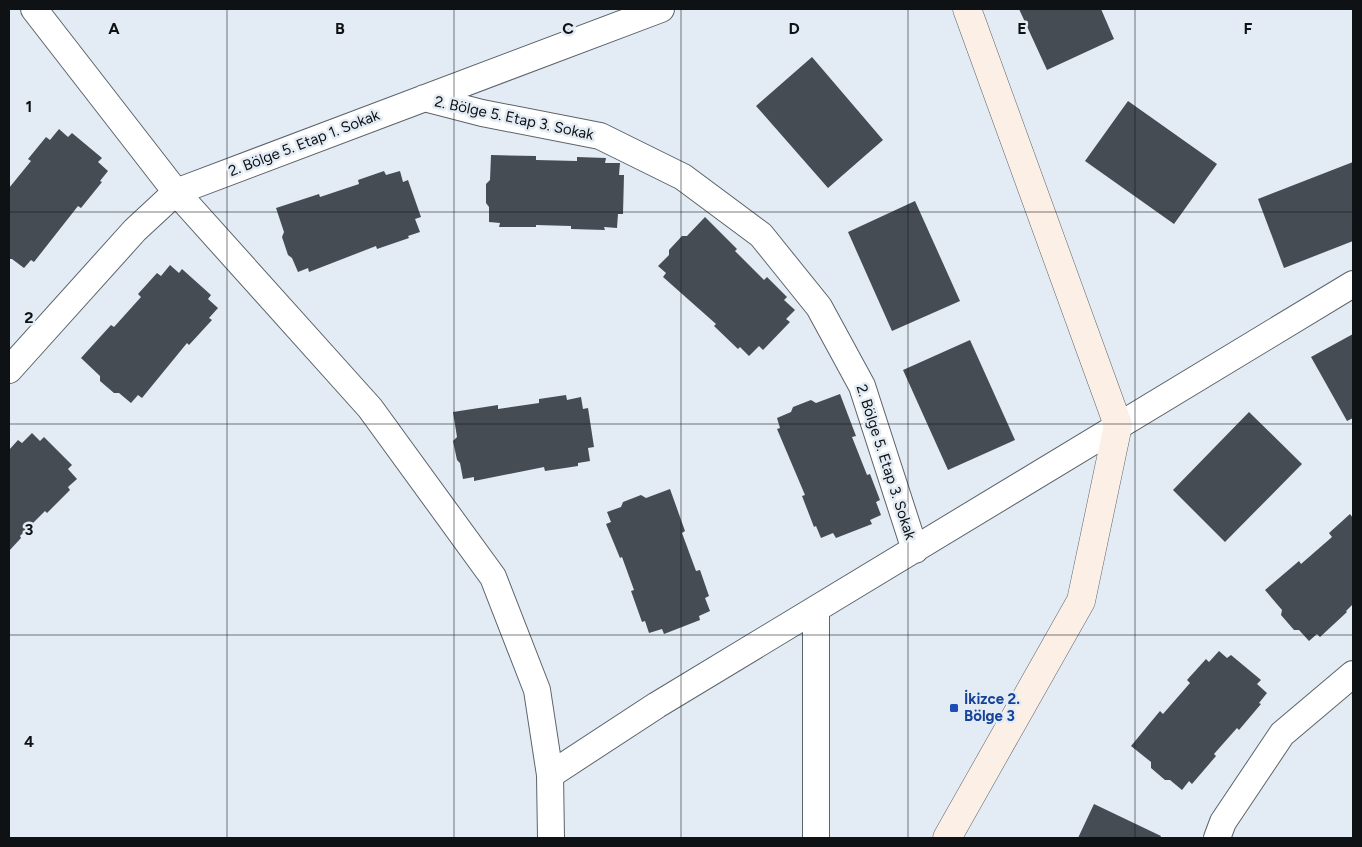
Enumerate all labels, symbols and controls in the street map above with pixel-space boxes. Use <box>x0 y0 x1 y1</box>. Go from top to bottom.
text: A <box>108 19 120 38</box>
text: B <box>335 19 345 38</box>
text: C <box>562 19 574 38</box>
text: D <box>788 19 800 38</box>
text: E <box>1017 19 1027 38</box>
text: F <box>1244 19 1253 38</box>
street label: 2. Bölge 5. Etap 3. Sokak <box>433 92 596 144</box>
text: 1 <box>26 97 32 116</box>
street label: 2. Bölge 5. Etap 1. Sokak <box>226 106 383 180</box>
text: 2 <box>24 308 34 327</box>
street label: 2. Bölge 5. Etap 3. Sokak <box>852 382 920 543</box>
text: 3 <box>25 520 34 539</box>
place label: İkizce 2. Bölge 3 <box>964 689 1020 725</box>
marker: İkizce 2. Bölge 3 <box>948 702 960 714</box>
text: 4 <box>24 732 34 751</box>

